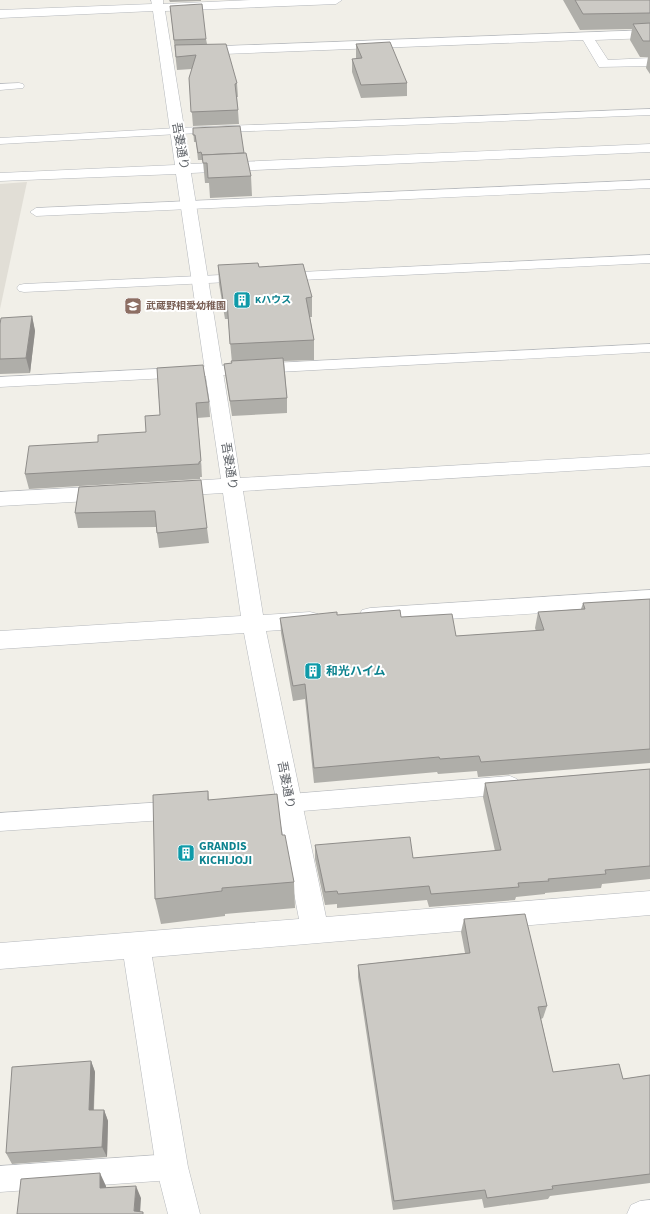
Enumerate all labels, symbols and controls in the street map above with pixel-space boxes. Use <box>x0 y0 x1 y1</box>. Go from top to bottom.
street label: 吾妻通り <box>167 121 193 171</box>
building icon: Kハウス <box>232 290 252 310</box>
place label: Kハウス <box>255 293 291 307</box>
school or university icon: 武蔵野相愛幼稚園 <box>123 296 143 316</box>
place label: 武蔵野相愛幼稚園 <box>146 299 226 313</box>
street label: 吾妻通り <box>217 441 241 491</box>
building icon: 和光ハイム <box>303 661 323 681</box>
place label: 和光ハイム <box>326 663 386 680</box>
street label: 吾妻通り <box>273 760 299 810</box>
place label: GRANDIS KICHIJOJI <box>199 838 252 869</box>
building icon: GRANDIS KICHIJOJI <box>176 843 196 863</box>

